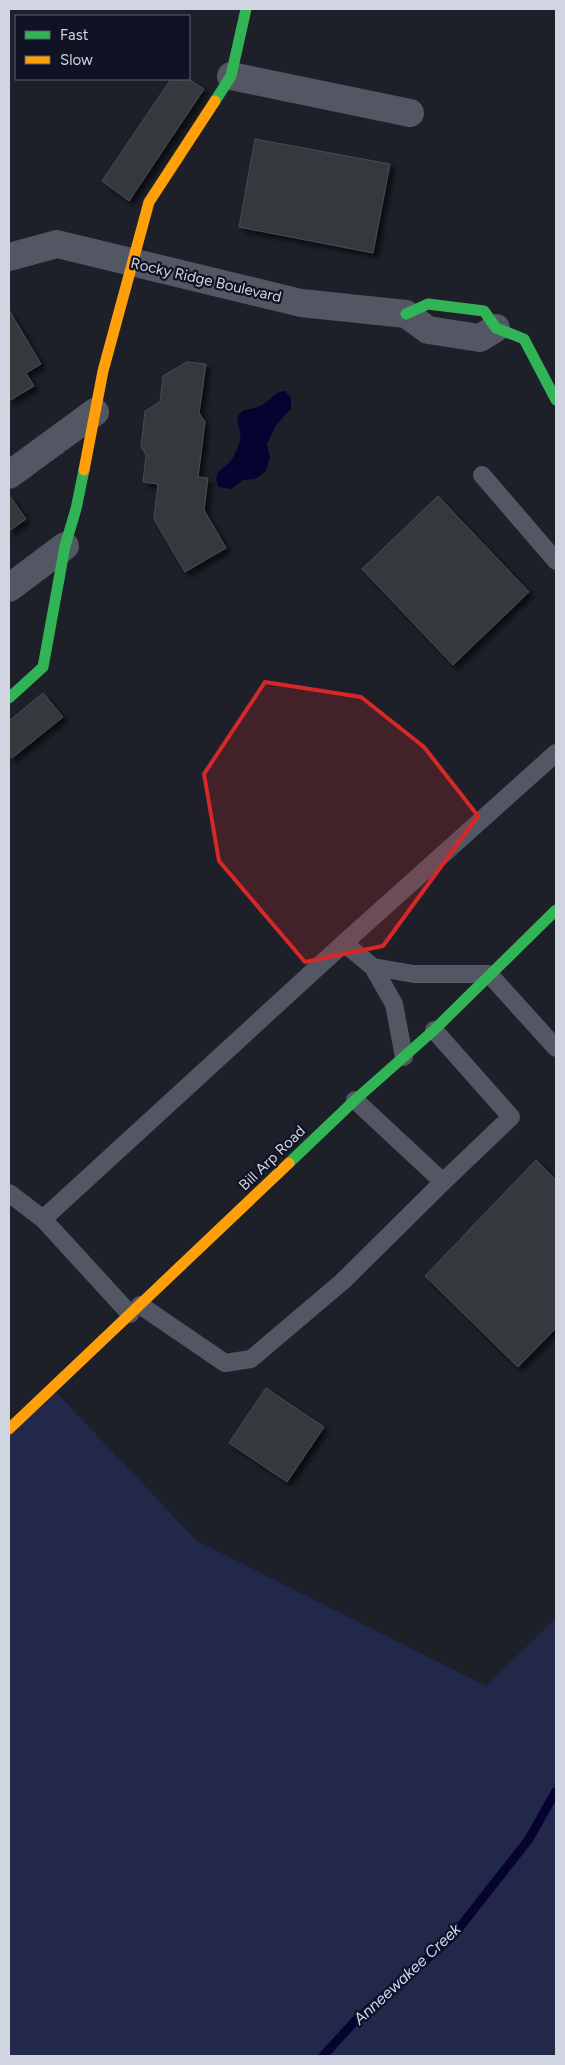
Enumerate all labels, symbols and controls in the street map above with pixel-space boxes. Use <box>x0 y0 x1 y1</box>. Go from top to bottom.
legend <box>15 15 190 80</box>
text: Fast <box>60 26 89 44</box>
text: Slow <box>60 51 93 69</box>
street label: Rocky Ridge Boulevard <box>129 254 283 306</box>
street label: Bill Arp Road <box>235 1122 309 1194</box>
water label: Anneewakee Creek <box>349 1919 465 2029</box>

